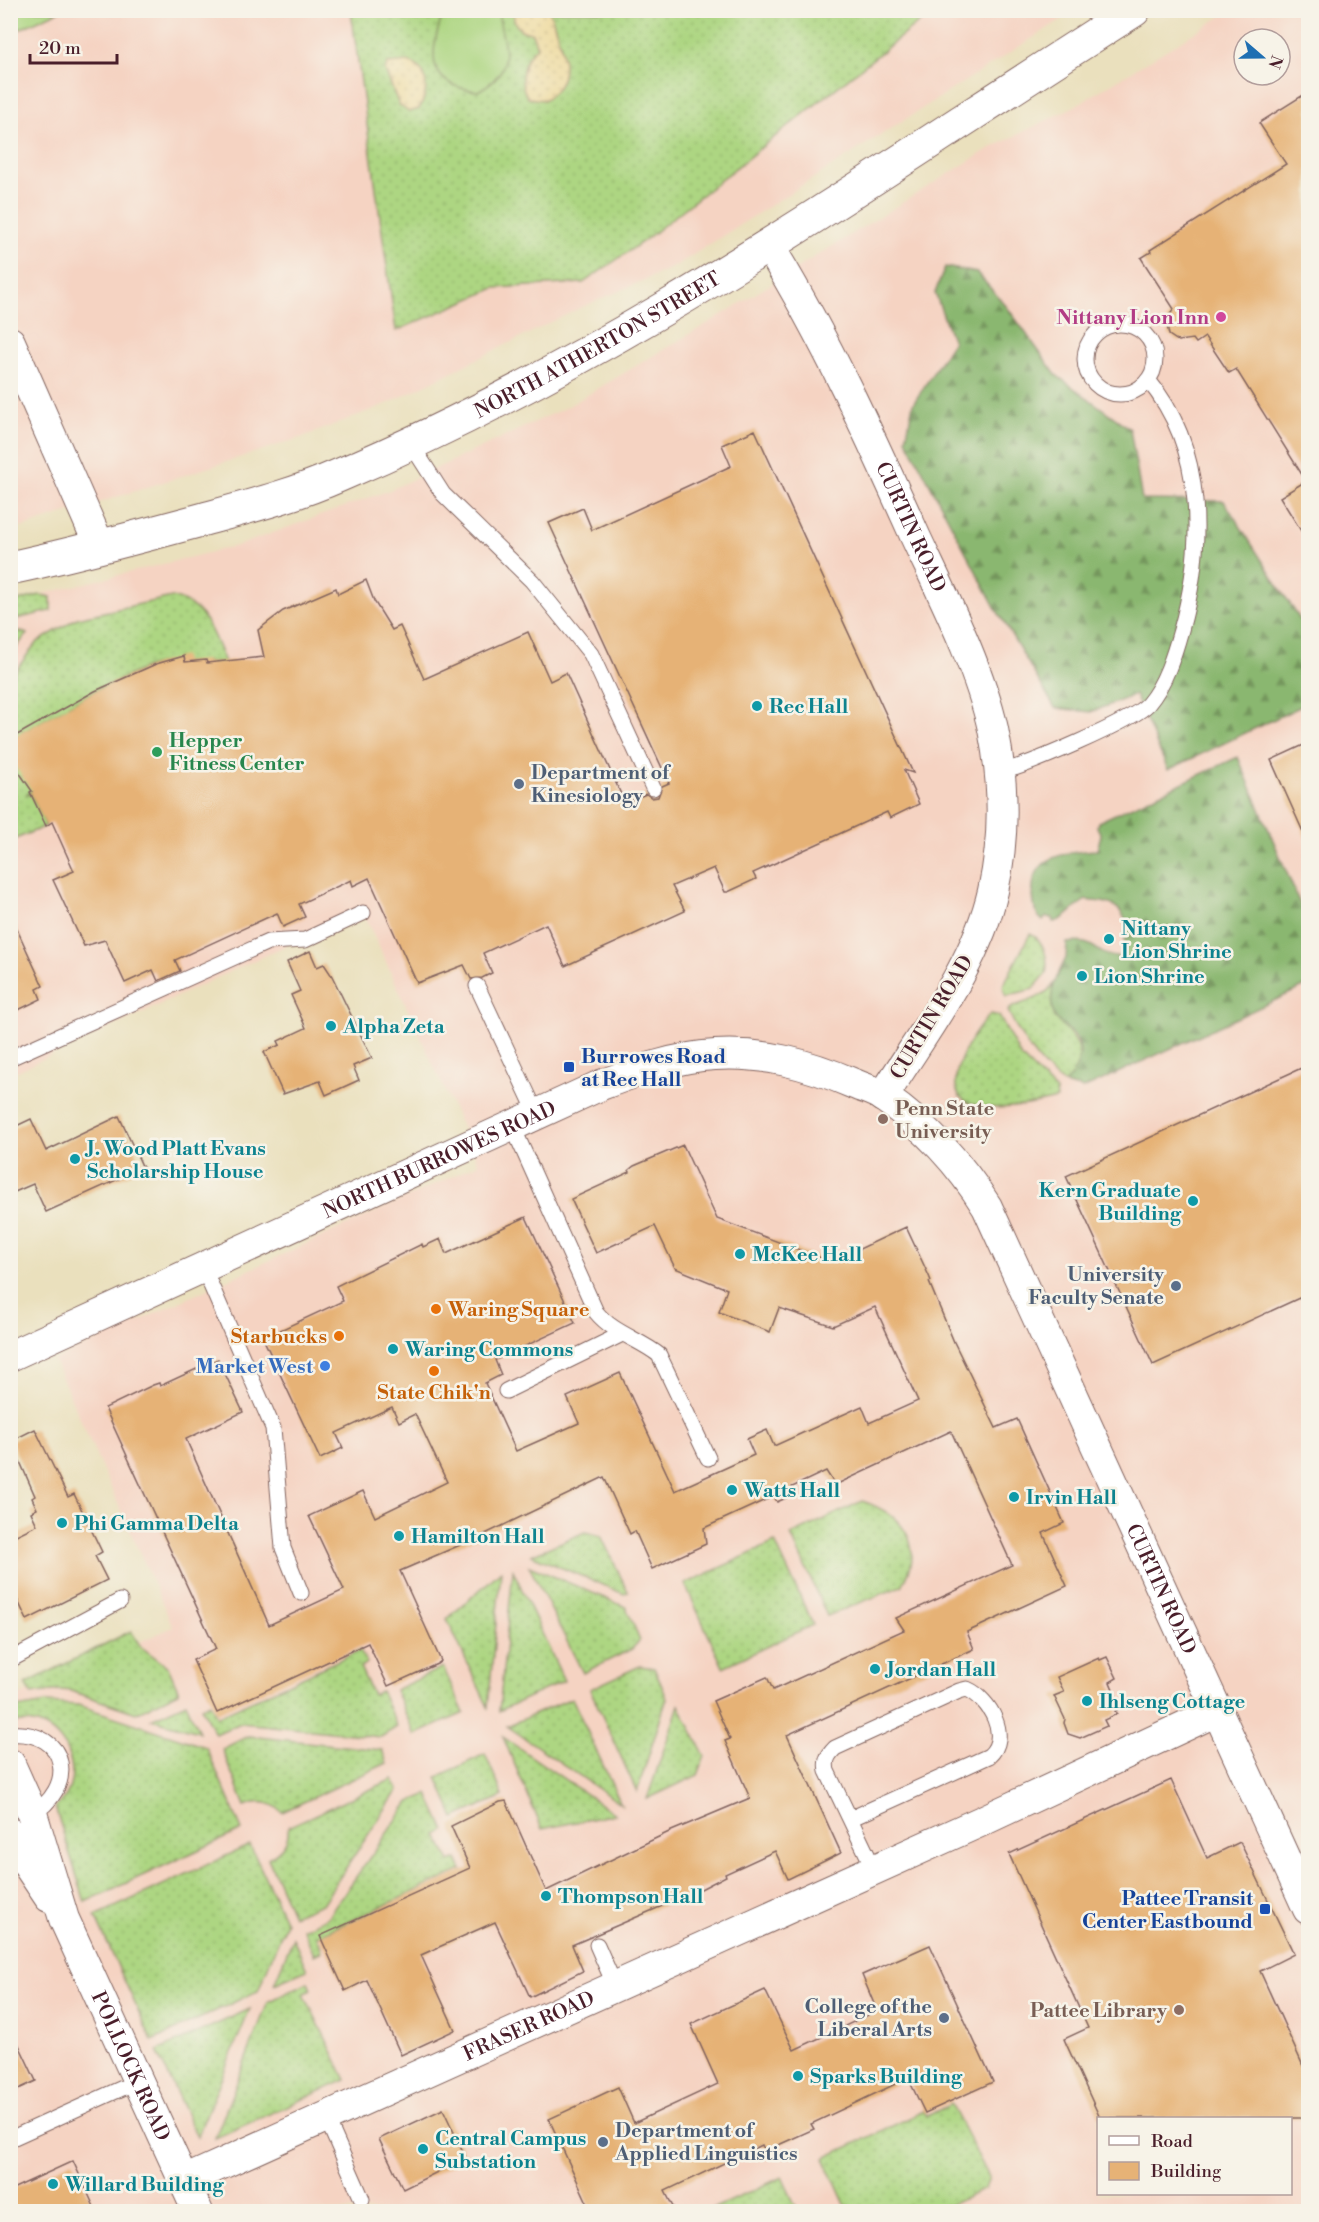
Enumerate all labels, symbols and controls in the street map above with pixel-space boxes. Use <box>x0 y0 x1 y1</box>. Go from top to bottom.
scale bar <box>30 27 117 65</box>
north arrow <box>1232 27 1292 87</box>
text: 20 m <box>39 37 81 60</box>
text: N <box>1263 52 1287 71</box>
street label: NORTH ATHERTON STREET <box>471 267 726 425</box>
place label: Nittany Lion Inn <box>1056 306 1210 331</box>
marker: Nittany Lion Inn <box>1214 310 1228 324</box>
street label: CURTIN ROAD <box>869 458 951 597</box>
place label: Rec Hall <box>769 695 849 720</box>
marker: Rec Hall <box>750 699 764 713</box>
place label: Hepper Fitness Center <box>169 729 305 777</box>
marker: Hepper Fitness Center <box>150 745 164 759</box>
place label: Department of Kinesiology <box>531 761 672 809</box>
marker: Department of Kinesiology <box>512 777 526 791</box>
place label: Nittany Lion Shrine <box>1121 917 1232 965</box>
marker: Nittany Lion Shrine <box>1102 932 1116 946</box>
street label: CURTIN ROAD <box>885 951 979 1084</box>
place label: Lion Shrine <box>1094 965 1205 990</box>
marker: Lion Shrine <box>1075 969 1089 983</box>
place label: Alpha Zeta <box>342 1015 445 1040</box>
marker: Alpha Zeta <box>324 1019 338 1033</box>
place label: Burrowes Road at Rec Hall <box>581 1045 726 1093</box>
marker: Burrowes Road at Rec Hall <box>562 1060 576 1074</box>
street label: NORTH BURROWES ROAD <box>319 1096 560 1225</box>
place label: Penn State University <box>895 1097 994 1145</box>
marker: Penn State University <box>876 1112 890 1126</box>
place label: J. Wood Platt Evans Scholarship House <box>84 1137 266 1185</box>
marker: J. Wood Platt Evans Scholarship House <box>68 1152 82 1166</box>
place label: Kern Graduate Building <box>1039 1179 1182 1227</box>
marker: Kern Graduate Building <box>1186 1194 1200 1208</box>
place label: McKee Hall <box>752 1243 862 1268</box>
marker: McKee Hall <box>733 1247 747 1261</box>
place label: University Faculty Senate <box>1028 1263 1165 1311</box>
marker: University Faculty Senate <box>1169 1279 1183 1293</box>
place label: Waring Square <box>447 1298 590 1323</box>
marker: Waring Square <box>429 1302 443 1316</box>
place label: Starbucks <box>231 1325 327 1350</box>
marker: Starbucks <box>332 1329 346 1343</box>
place label: Waring Commons <box>404 1338 573 1363</box>
marker: Waring Commons <box>386 1342 400 1356</box>
place label: Market West <box>196 1355 314 1380</box>
marker: Market West <box>318 1359 332 1373</box>
marker: State Chik'n <box>427 1364 441 1378</box>
place label: State Chik'n <box>377 1381 492 1406</box>
place label: Watts Hall <box>743 1479 840 1504</box>
marker: Watts Hall <box>725 1483 739 1497</box>
place label: Irvin Hall <box>1026 1486 1117 1511</box>
marker: Irvin Hall <box>1007 1490 1021 1504</box>
place label: Phi Gamma Delta <box>74 1512 239 1537</box>
marker: Phi Gamma Delta <box>55 1516 69 1530</box>
street label: CURTIN ROAD <box>1120 1520 1201 1658</box>
place label: Hamilton Hall <box>411 1525 545 1550</box>
marker: Hamilton Hall <box>392 1529 406 1543</box>
place label: Jordan Hall <box>884 1658 996 1683</box>
marker: Jordan Hall <box>868 1662 882 1676</box>
place label: Ihlseng Cottage <box>1099 1690 1245 1715</box>
marker: Ihlseng Cottage <box>1080 1694 1094 1708</box>
place label: Thompson Hall <box>558 1885 704 1910</box>
place label: Pattee Transit Center Eastbound <box>1082 1887 1254 1935</box>
marker: Thompson Hall <box>539 1889 553 1903</box>
marker: Pattee Transit Center Eastbound <box>1258 1902 1272 1916</box>
street label: FRASER ROAD <box>460 1986 599 2067</box>
street label: POLLOCK ROAD <box>85 1988 175 2145</box>
place label: College of the Liberal Arts <box>804 1995 932 2043</box>
place label: Pattee Library <box>1030 1999 1168 2024</box>
marker: Pattee Library <box>1172 2003 1186 2017</box>
marker: College of the Liberal Arts <box>937 2011 951 2025</box>
place label: Sparks Building <box>810 2065 963 2090</box>
marker: Sparks Building <box>791 2069 805 2083</box>
legend <box>1097 2117 1292 2195</box>
place label: Department of Applied Linguistics <box>614 2119 798 2167</box>
place label: Central Campus Substation <box>435 2127 586 2175</box>
text: Road <box>1151 2130 1194 2153</box>
marker: Department of Applied Linguistics <box>596 2135 610 2149</box>
marker: Central Campus Substation <box>416 2142 430 2156</box>
text: Building <box>1150 2160 1222 2183</box>
place label: Willard Building <box>64 2173 224 2198</box>
marker: Willard Building <box>46 2177 60 2191</box>

